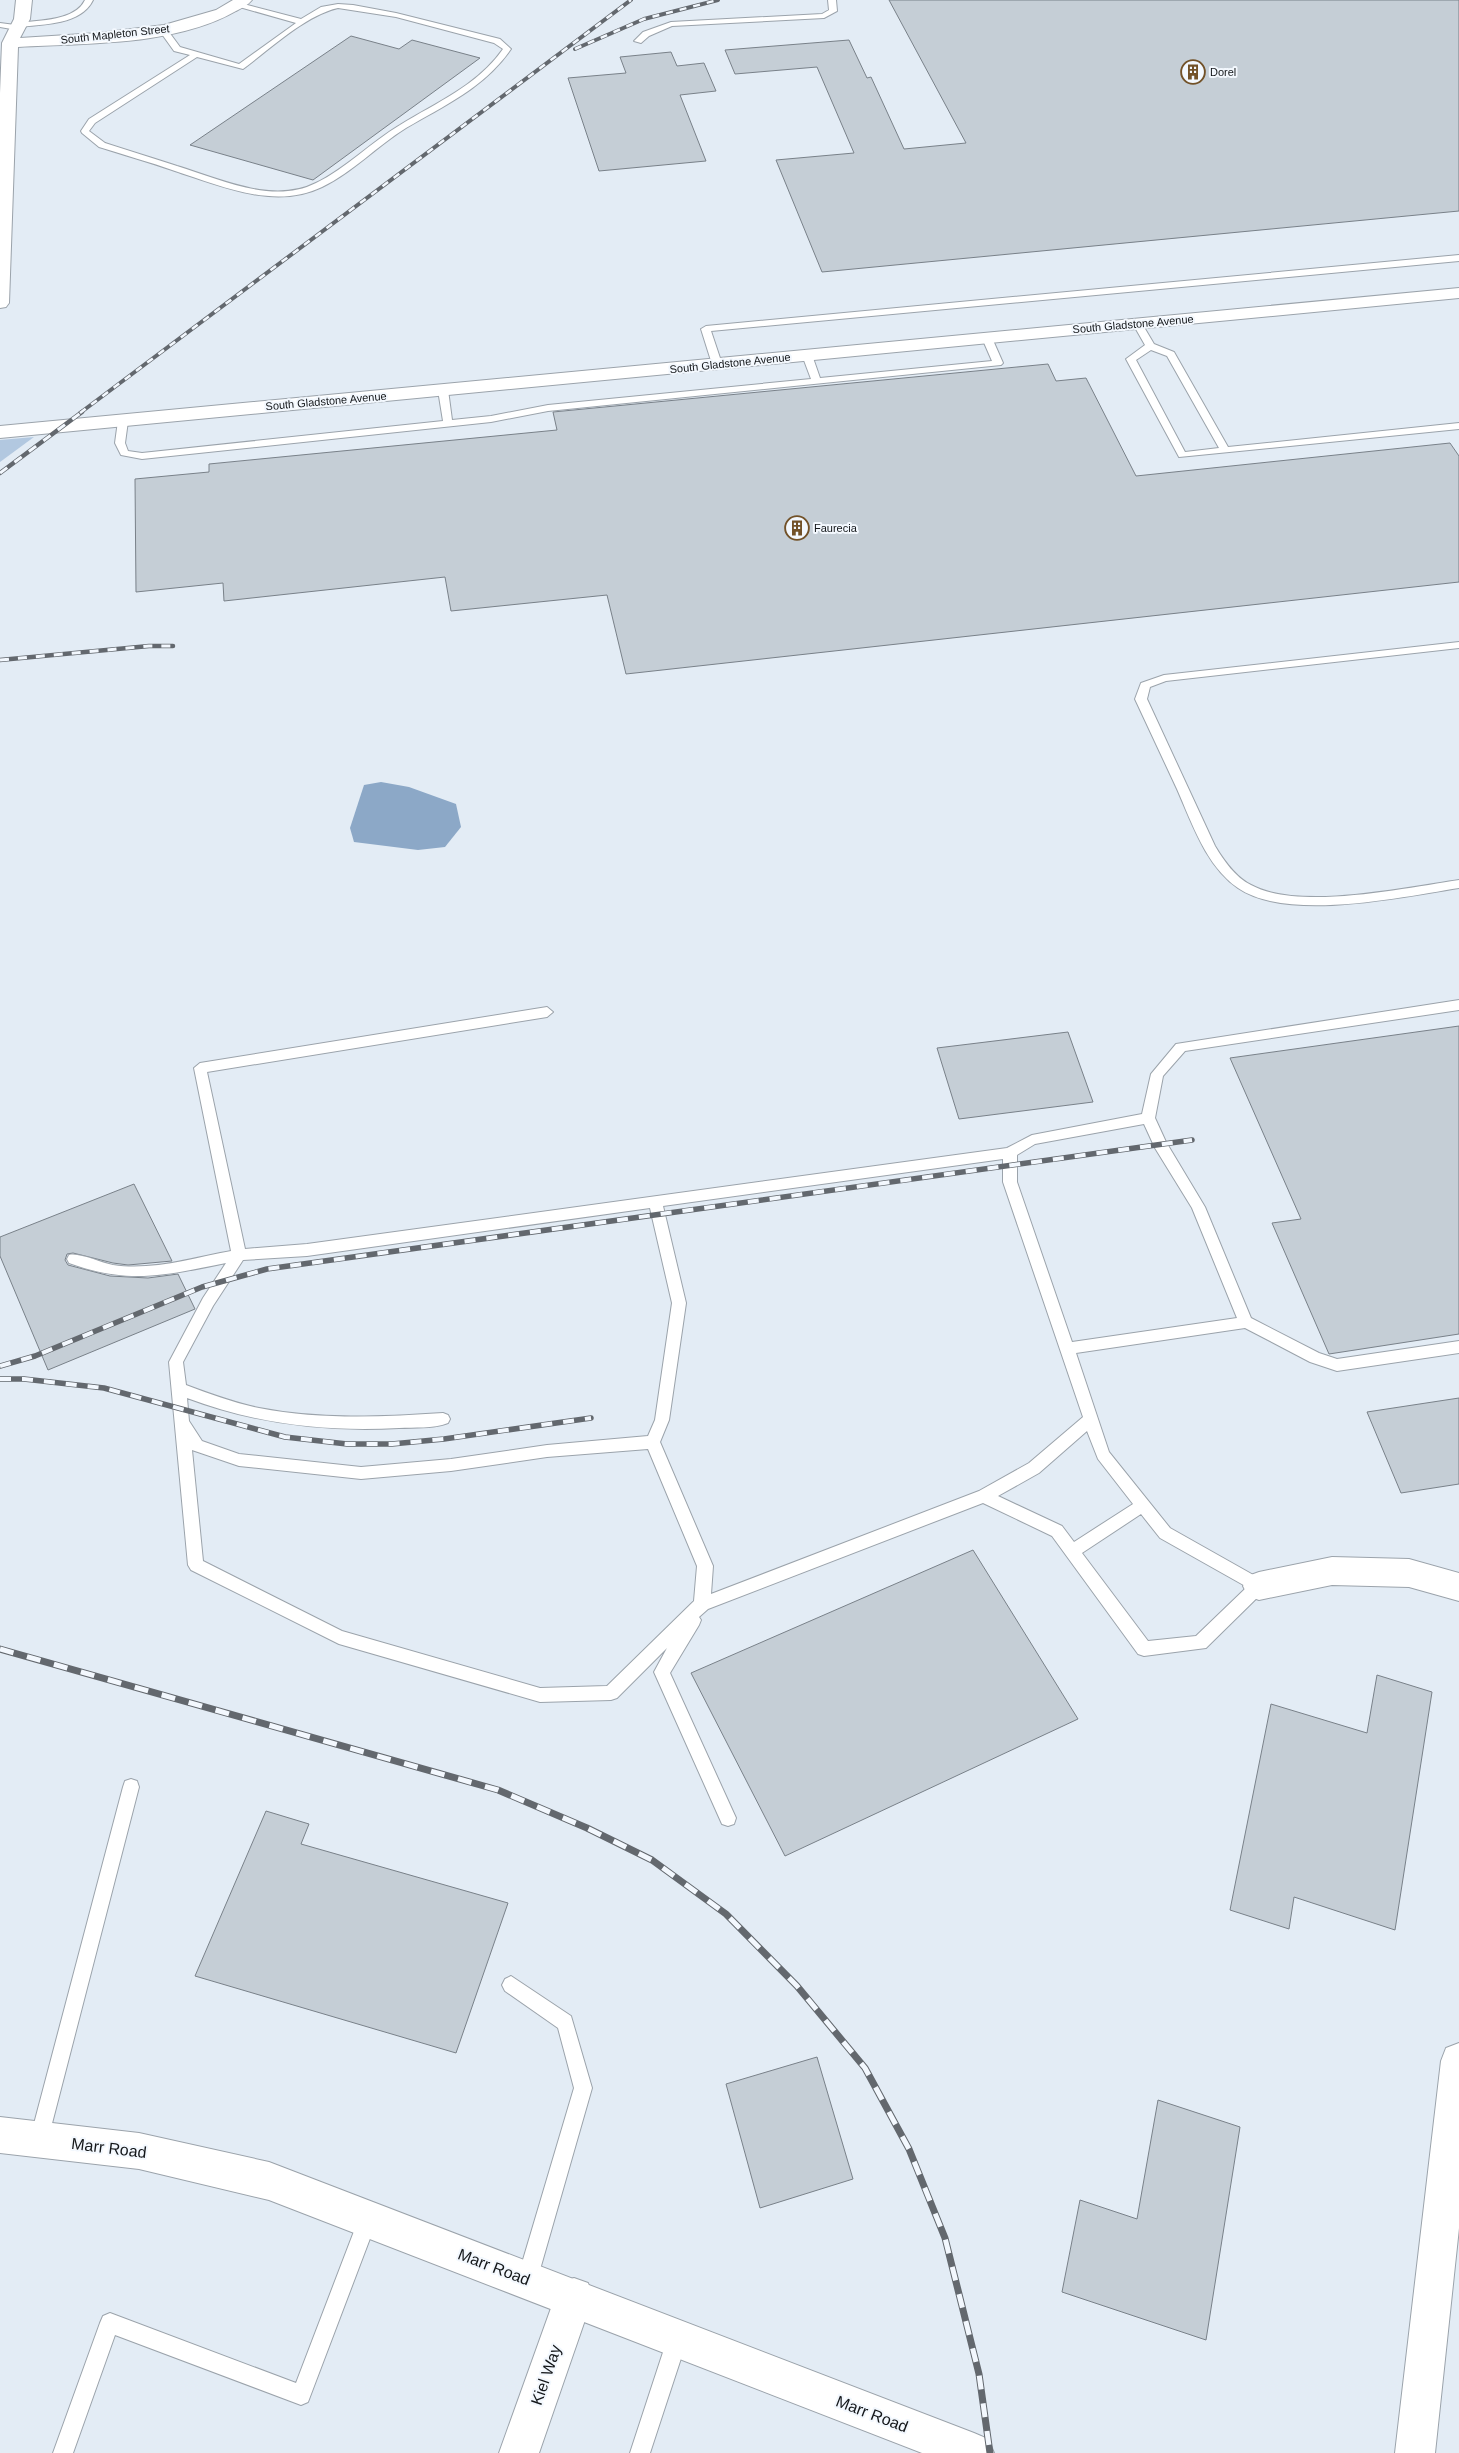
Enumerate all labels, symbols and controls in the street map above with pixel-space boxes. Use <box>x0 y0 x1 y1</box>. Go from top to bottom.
street label: South Mapleton Street <box>60 22 170 46</box>
building icon: Dorel <box>1180 59 1206 85</box>
place label: Dorel <box>1210 66 1236 78</box>
street label: South Gladstone Avenue <box>1072 313 1194 335</box>
street label: South Gladstone Avenue <box>669 351 791 375</box>
street label: South Gladstone Avenue <box>265 390 387 412</box>
building icon: Faurecia <box>784 515 810 541</box>
place label: Faurecia <box>814 522 858 534</box>
street label: Marr Road <box>70 2135 148 2161</box>
street label: Marr Road <box>456 2246 532 2288</box>
street label: Kiel Way <box>528 2343 564 2407</box>
street label: Marr Road <box>834 2393 910 2435</box>

